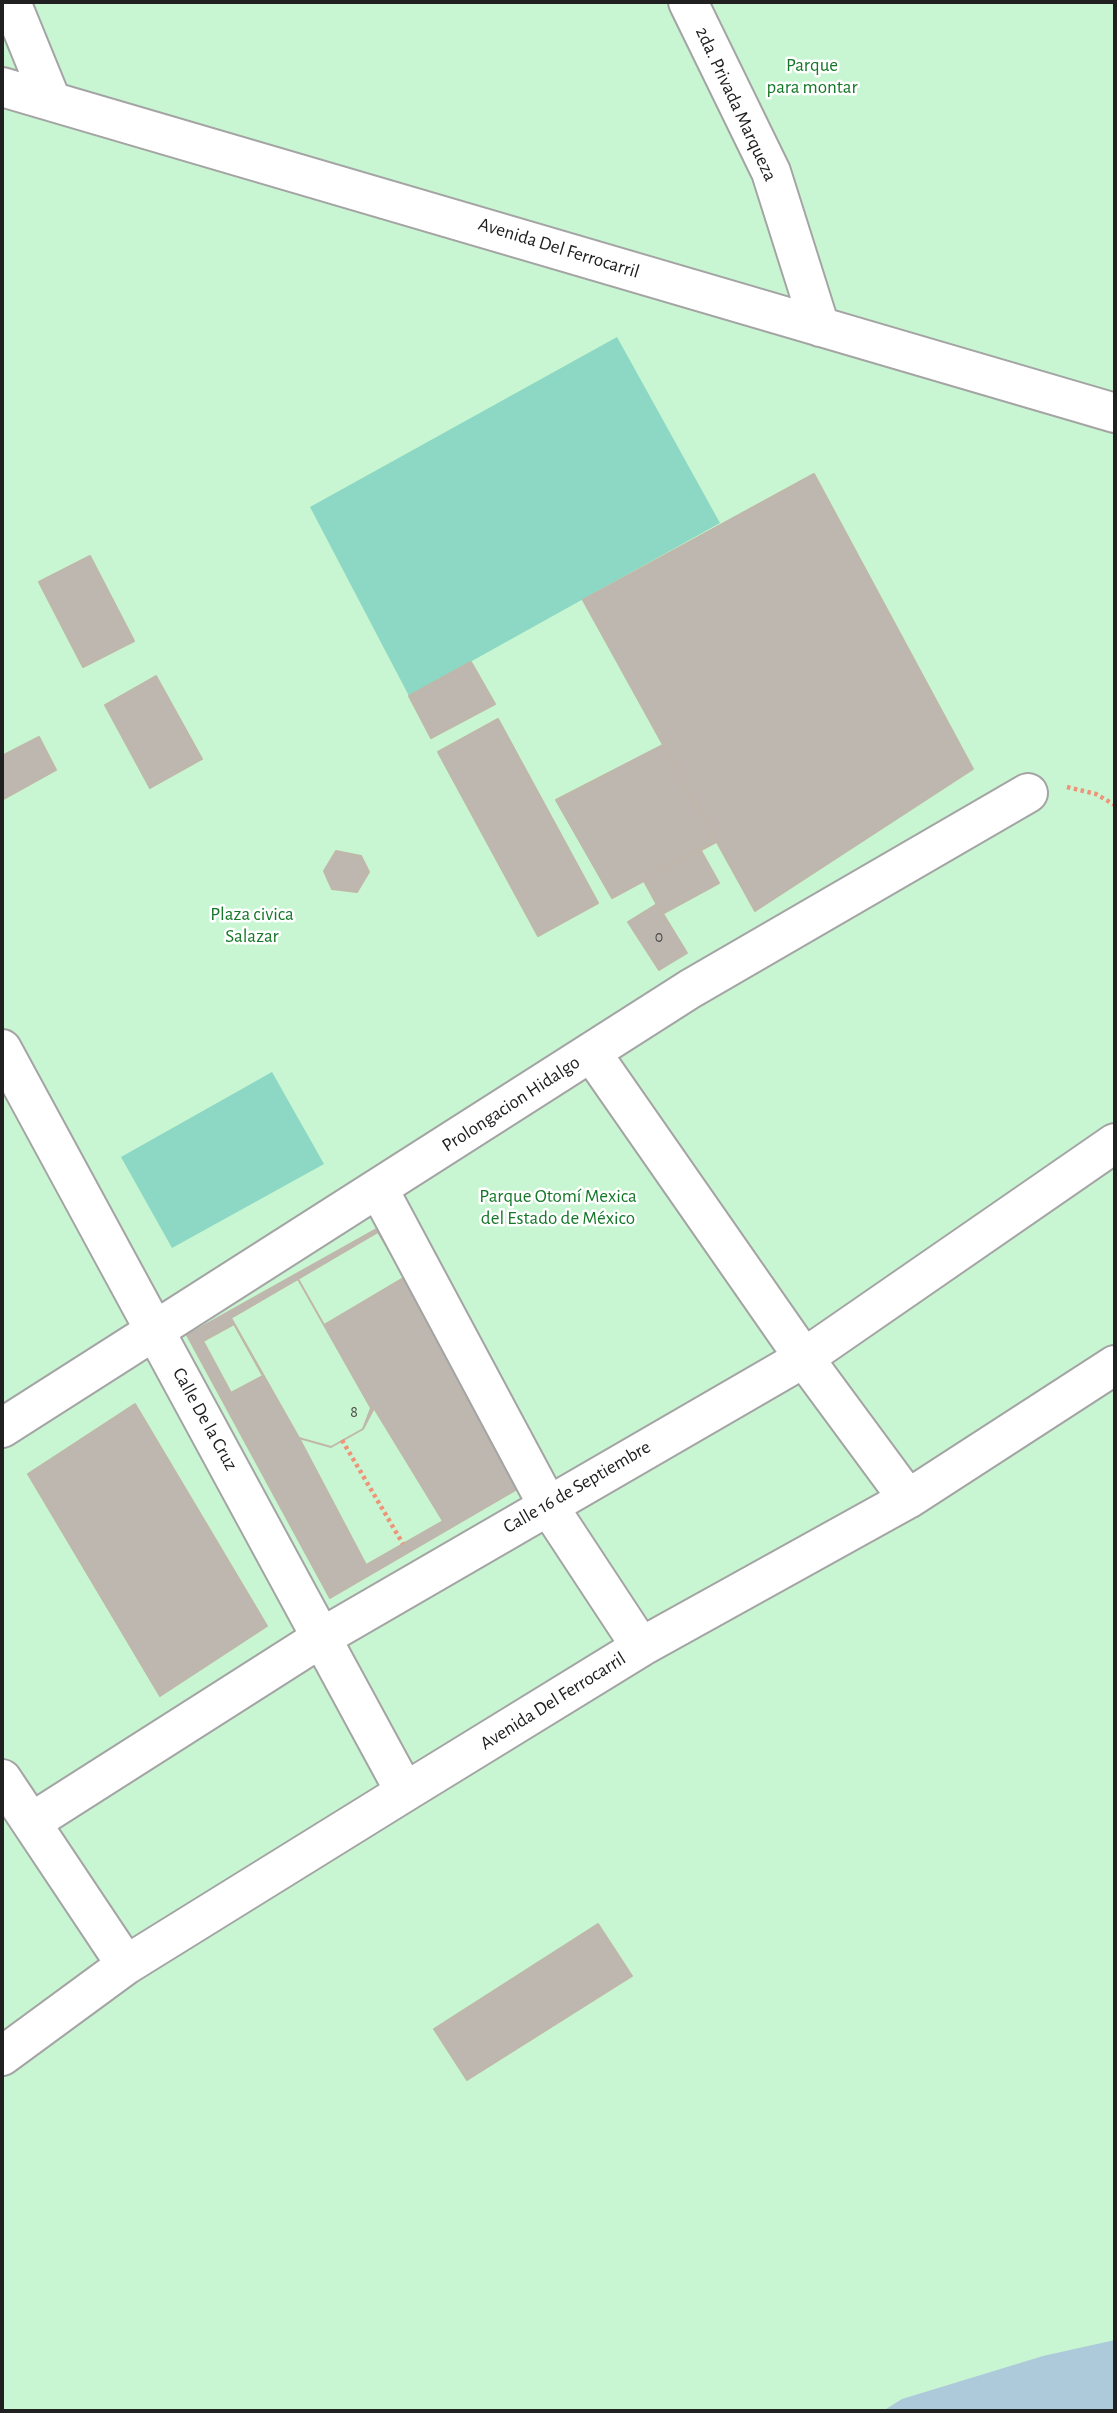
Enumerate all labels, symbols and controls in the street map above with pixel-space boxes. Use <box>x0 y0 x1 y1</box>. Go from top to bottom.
street label: 2da. Privada Marqueza <box>690 23 782 185</box>
park label: Parque para montar <box>766 54 858 98</box>
street label: Avenida Del Ferrocarril <box>476 213 642 283</box>
park label: Plaza civica Salazar <box>210 903 294 947</box>
house number: 0 <box>655 927 663 947</box>
street label: Prolongacion Hidalgo <box>438 1051 584 1157</box>
park label: Parque Otomí Mexica del Estado de México <box>479 1185 637 1229</box>
street label: Calle De la Cruz <box>167 1364 243 1474</box>
house number: 8 <box>350 1402 358 1422</box>
street label: Calle 16 de Septiembre <box>499 1436 655 1538</box>
street label: Avenida Del Ferrocarril <box>476 1647 630 1755</box>

